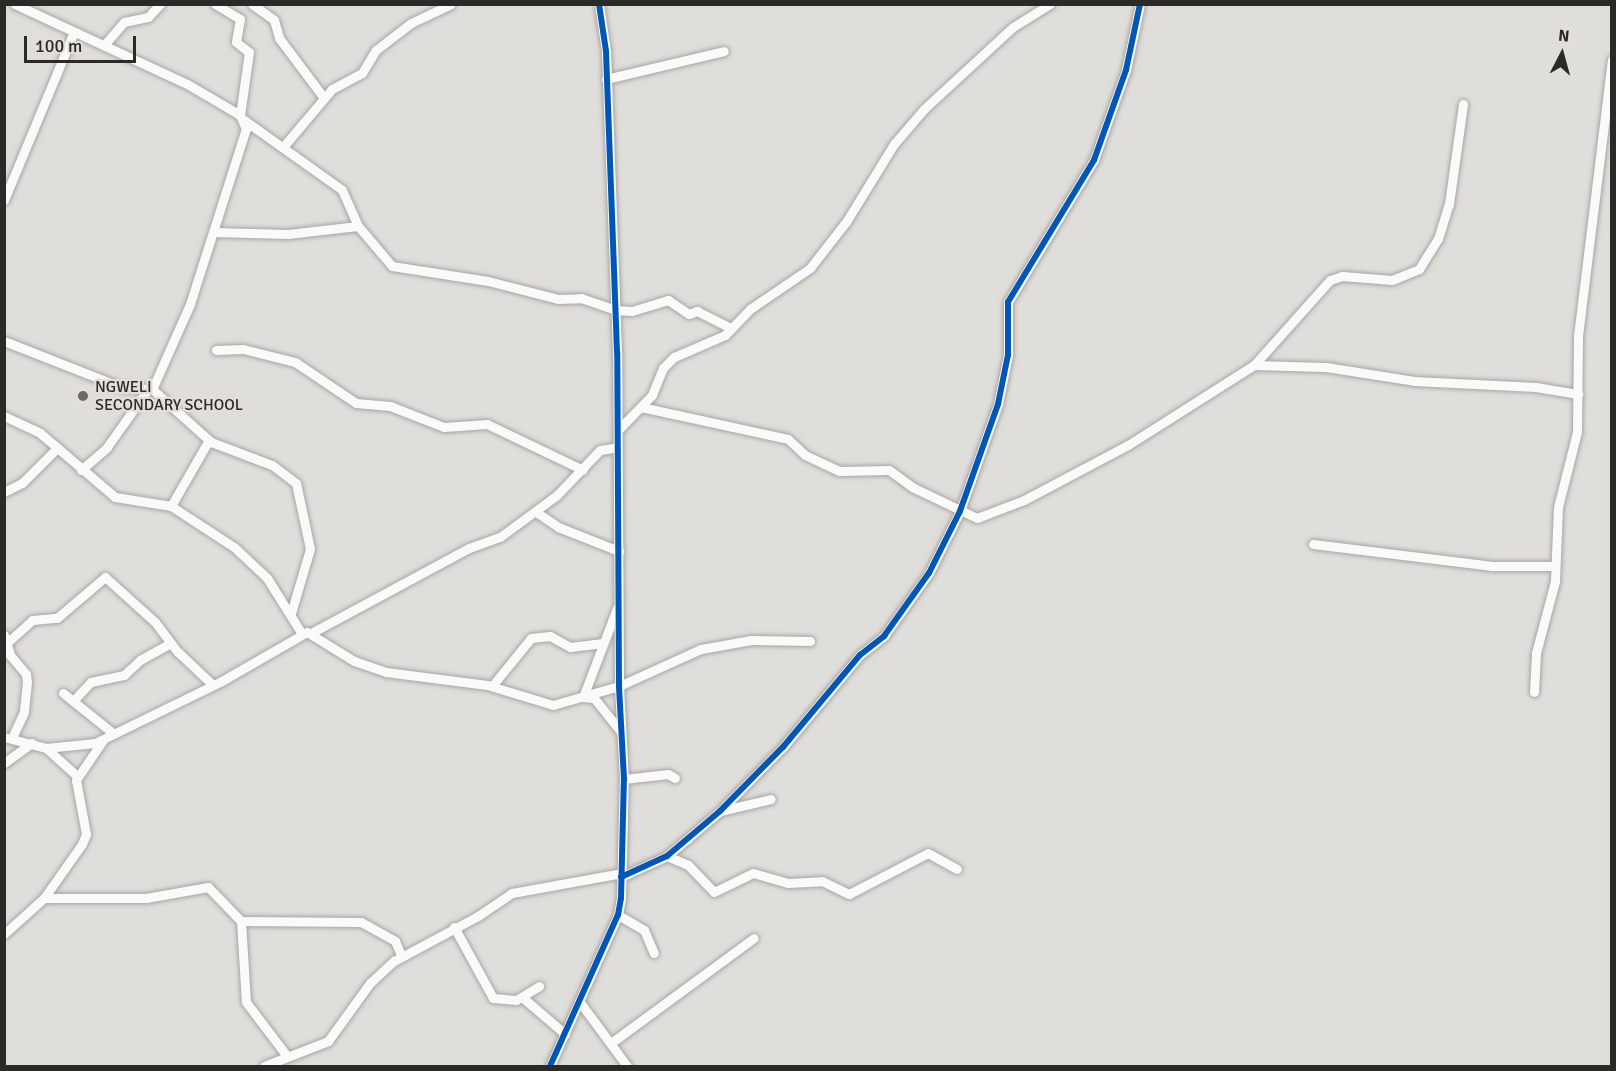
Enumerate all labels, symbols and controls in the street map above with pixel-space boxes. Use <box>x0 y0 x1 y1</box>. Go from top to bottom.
scale bar <box>27 24 140 62</box>
north arrow <box>1532 24 1592 84</box>
text: N <box>1557 26 1570 47</box>
text: 100 m <box>35 35 82 57</box>
place label: NGWELI SECONDARY SCHOOL <box>95 377 243 415</box>
marker: NGWELI SECONDARY SCHOOL <box>76 389 90 403</box>

